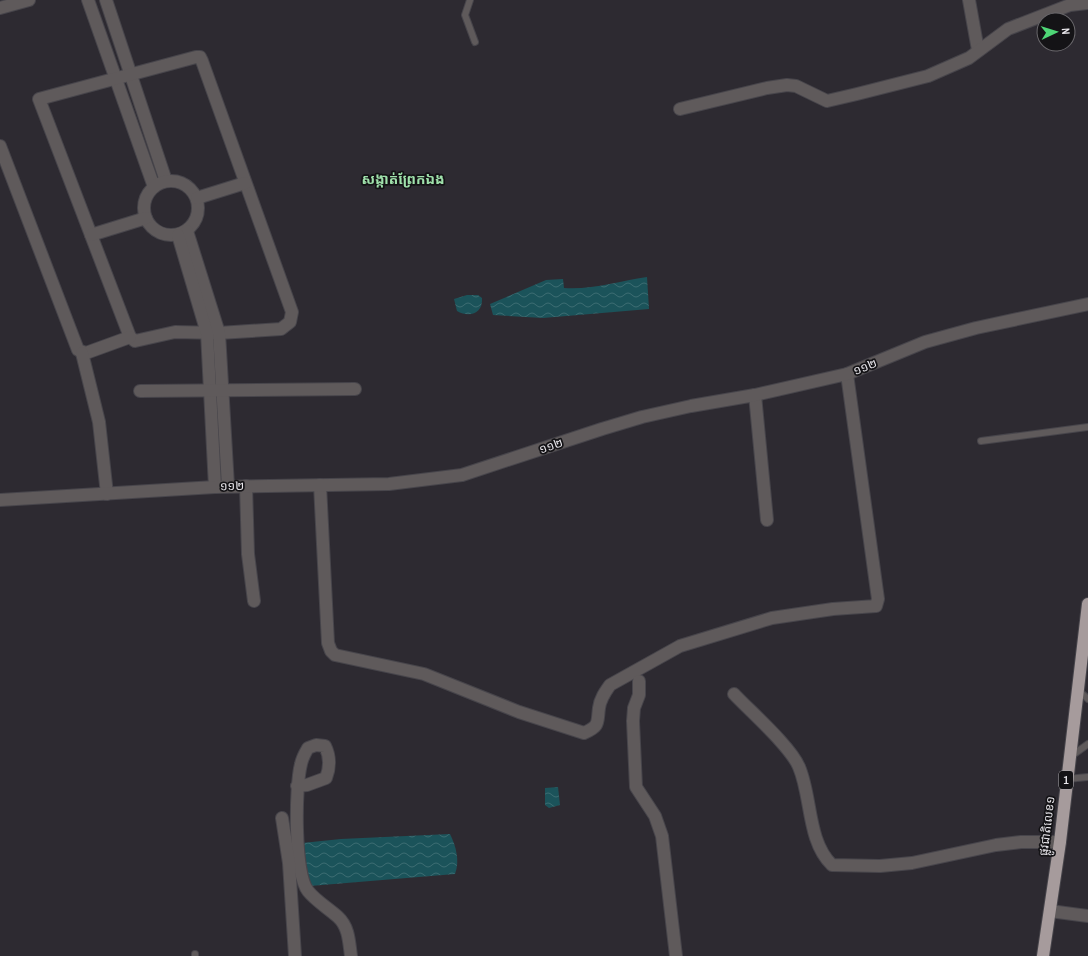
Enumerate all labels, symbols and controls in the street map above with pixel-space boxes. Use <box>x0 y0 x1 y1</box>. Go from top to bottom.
north arrow <box>1036 12 1076 52</box>
text: N <box>1059 28 1073 35</box>
district label: សង្កាត់ព្រែកឯង <box>361 170 445 188</box>
street label: ១១២ <box>851 355 879 379</box>
street label: ១១២ <box>537 434 565 458</box>
street label: ១១២ <box>220 478 244 494</box>
road number: 1 <box>1059 771 1073 789</box>
street label: ផ្លូវជាតិលេខ១ <box>1035 795 1061 857</box>

